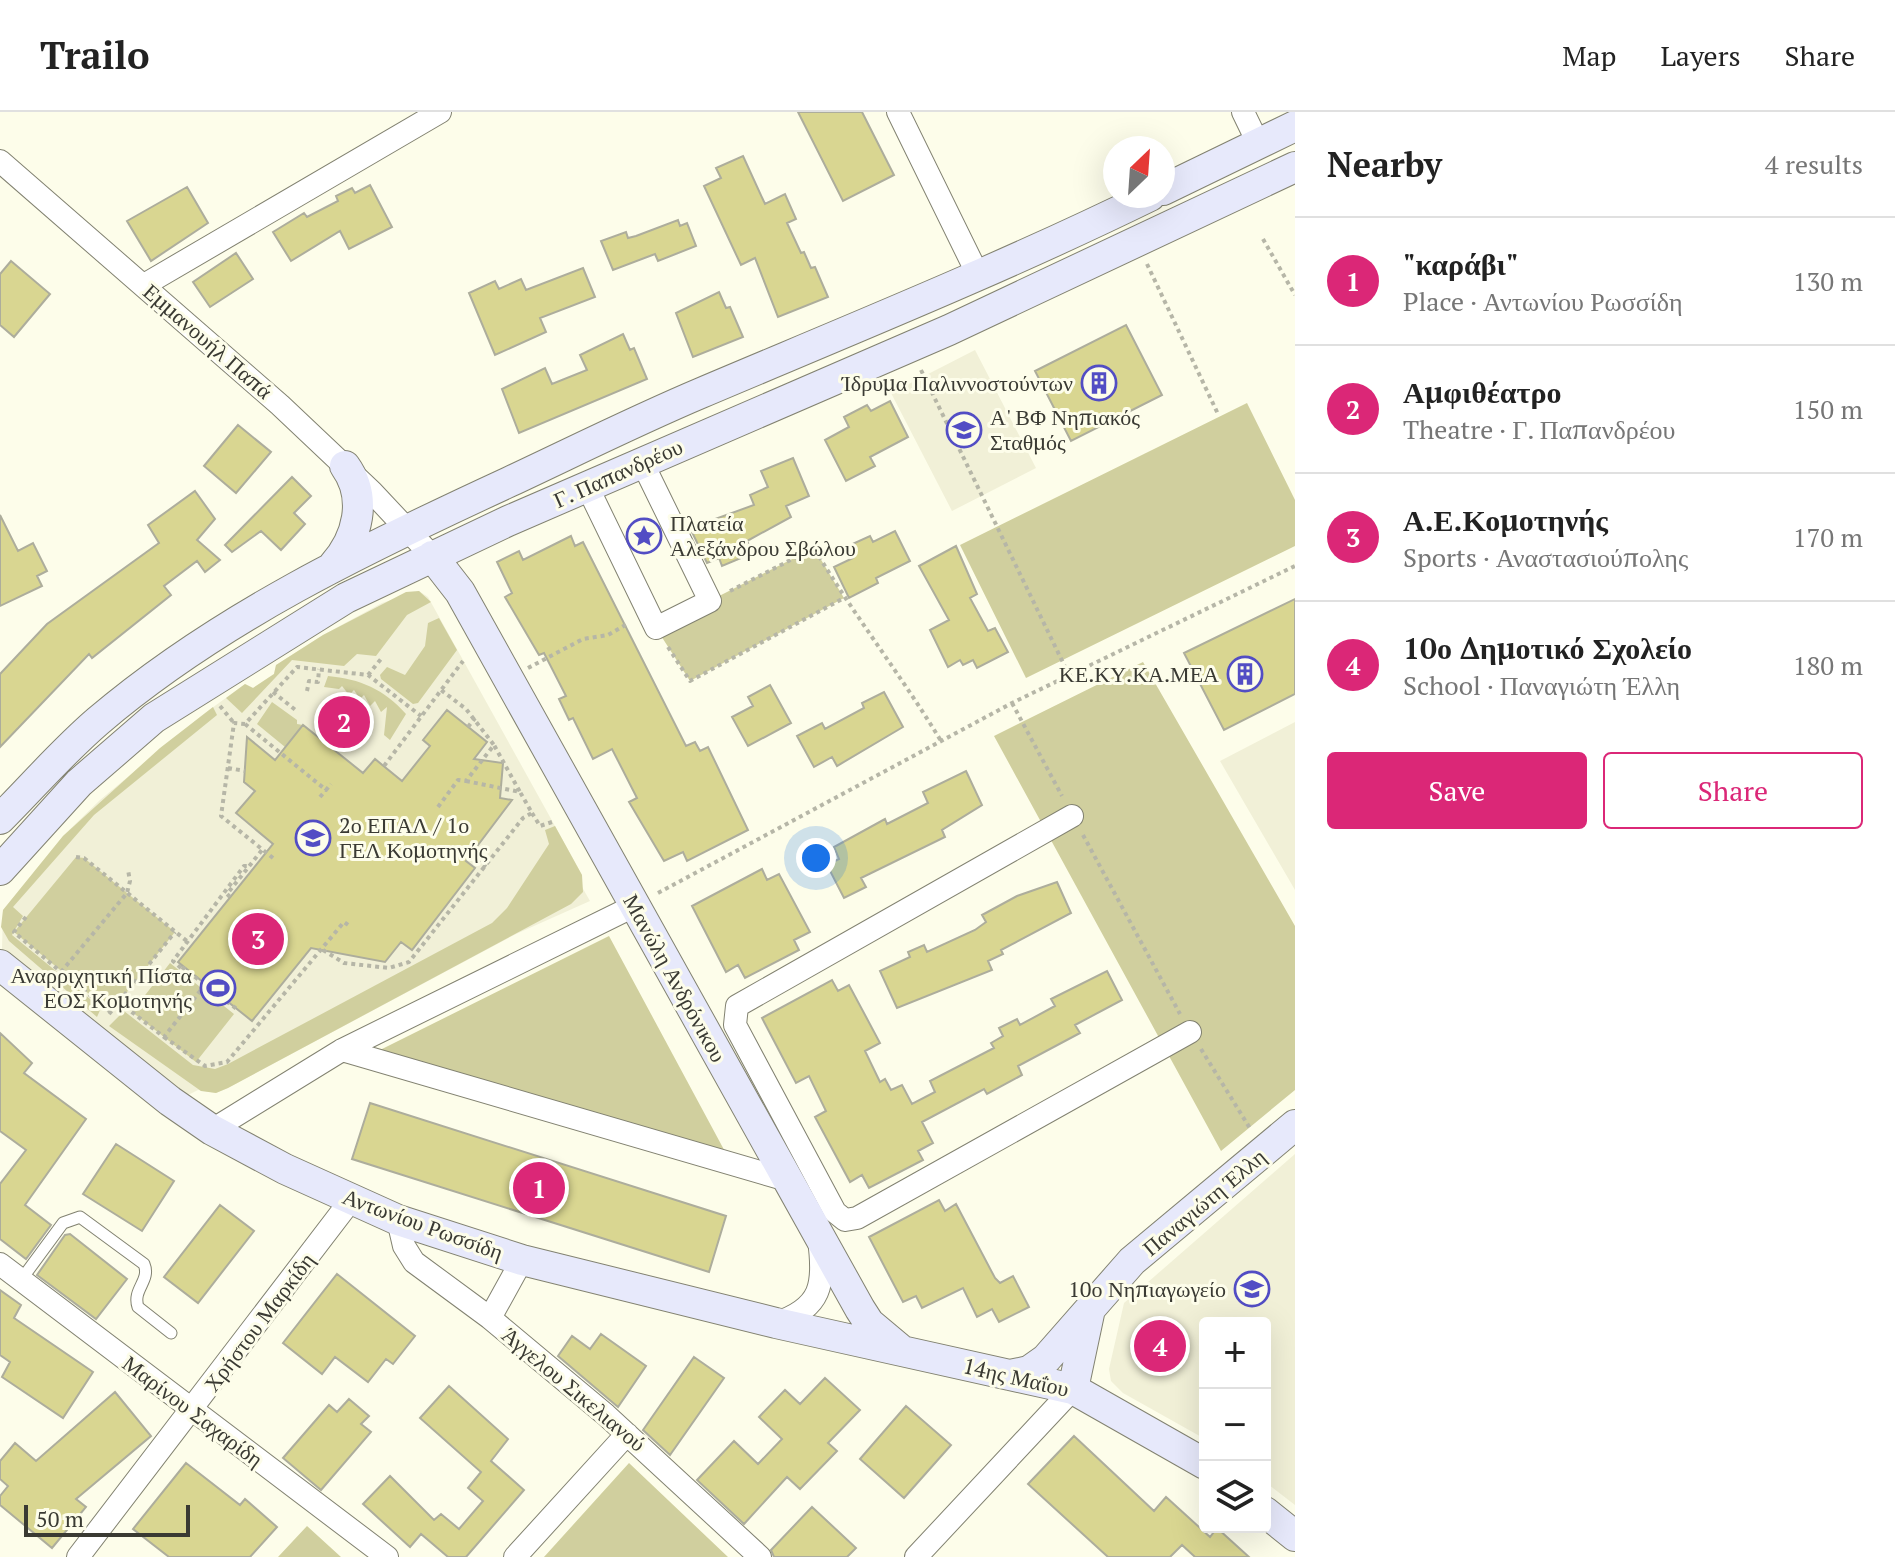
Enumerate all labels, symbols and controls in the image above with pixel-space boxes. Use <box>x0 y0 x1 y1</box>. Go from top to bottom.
text: Trailo <box>40 30 150 80</box>
text: Map <box>1562 37 1616 74</box>
text: Layers <box>1660 37 1741 74</box>
text: Share <box>1785 37 1855 74</box>
north arrow <box>1103 136 1175 208</box>
text: Nearby <box>1327 142 1442 187</box>
text: 4 results <box>1765 147 1863 181</box>
text: "καράβι" <box>1403 244 1518 284</box>
text: 1 <box>1346 264 1360 298</box>
text: 130 m <box>1793 264 1863 298</box>
street label: Εμμανουήλ Παπά <box>138 277 279 405</box>
text: Place · Αντωνίου Ρωσσίδη <box>1403 284 1683 318</box>
building icon: Ίδρυμα Παλιννοστούντων <box>1080 364 1118 402</box>
place label: Ίδρυμα Παλιννοστούντων <box>841 368 1073 397</box>
text: Αμφιθέατρο <box>1403 372 1561 412</box>
text: 2 <box>1346 392 1360 426</box>
text: 150 m <box>1793 392 1863 426</box>
place label: Α' ΒΦ Νηπιακός Σταθμός <box>990 402 1140 456</box>
school or university icon: Α' ΒΦ Νηπιακός Σταθμός <box>945 411 983 449</box>
text: Theatre · Γ. Παπανδρέου <box>1403 412 1676 446</box>
street label: Γ. Παπανδρέου <box>549 431 687 514</box>
text: Α.Ε.Κομοτηνής <box>1403 500 1608 540</box>
place label: Πλατεία Αλεξάνδρου Σβώλου <box>670 508 856 562</box>
place icon: Πλατεία Αλεξάνδρου Σβώλου <box>625 517 663 555</box>
text: 3 <box>1346 520 1360 554</box>
text: 170 m <box>1793 520 1863 554</box>
text: Sports · Αναστασιούπολης <box>1403 540 1688 574</box>
text: 10ο Δημοτικό Σχολείο <box>1403 628 1692 668</box>
text: 4 <box>1346 648 1360 682</box>
text: 180 m <box>1793 648 1863 682</box>
building icon: ΚΕ.ΚΥ.ΚΑ.ΜΕΑ <box>1226 655 1264 693</box>
place label: ΚΕ.ΚΥ.ΚΑ.ΜΕΑ <box>1059 659 1219 688</box>
text: School · Παναγιώτη Έλλη <box>1403 668 1680 702</box>
pin: 2 <box>318 692 370 752</box>
button: Save <box>1327 752 1587 829</box>
button: Share <box>1603 752 1863 829</box>
place label: 2ο ΕΠΑΛ / 1ο ΓΕΛ Κομοτηνής <box>339 810 488 864</box>
school or university icon: 2ο ΕΠΑΛ / 1ο ΓΕΛ Κομοτηνής <box>294 819 332 857</box>
your location <box>796 838 836 878</box>
street label: Μανώλη Ανδρόνικου <box>617 889 734 1067</box>
pin: 3 <box>232 909 284 969</box>
place label: Αναρριχητική Πίστα ΕΟΣ Κομοτηνής <box>10 960 192 1014</box>
sports icon: Αναρριχητική Πίστα ΕΟΣ Κομοτηνής <box>199 969 237 1007</box>
street label: Παναγιώτη Έλλη <box>1136 1141 1271 1262</box>
pin: 1 <box>513 1158 565 1218</box>
street label: Αντωνίου Ρωσσίδη <box>339 1181 507 1266</box>
street label: Χρήστου Μαρκίδη <box>197 1246 321 1397</box>
school or university icon: 10ο Νηπιαγωγείο <box>1233 1270 1271 1308</box>
place label: 10ο Νηπιαγωγείο <box>1068 1274 1226 1303</box>
pin: 4 <box>1134 1316 1186 1376</box>
map controls <box>1199 1317 1271 1533</box>
button: + <box>1199 1317 1271 1389</box>
street label: Άγγελου Σικελιανού <box>496 1320 652 1457</box>
street label: Μαρίνου Σαχαρίδη <box>117 1348 270 1473</box>
street label: 14ης Μαΐου <box>960 1350 1072 1403</box>
button: − <box>1199 1389 1271 1461</box>
button: layers <box>1199 1461 1271 1533</box>
scale bar <box>24 1501 190 1537</box>
text: 50 m <box>36 1504 84 1533</box>

